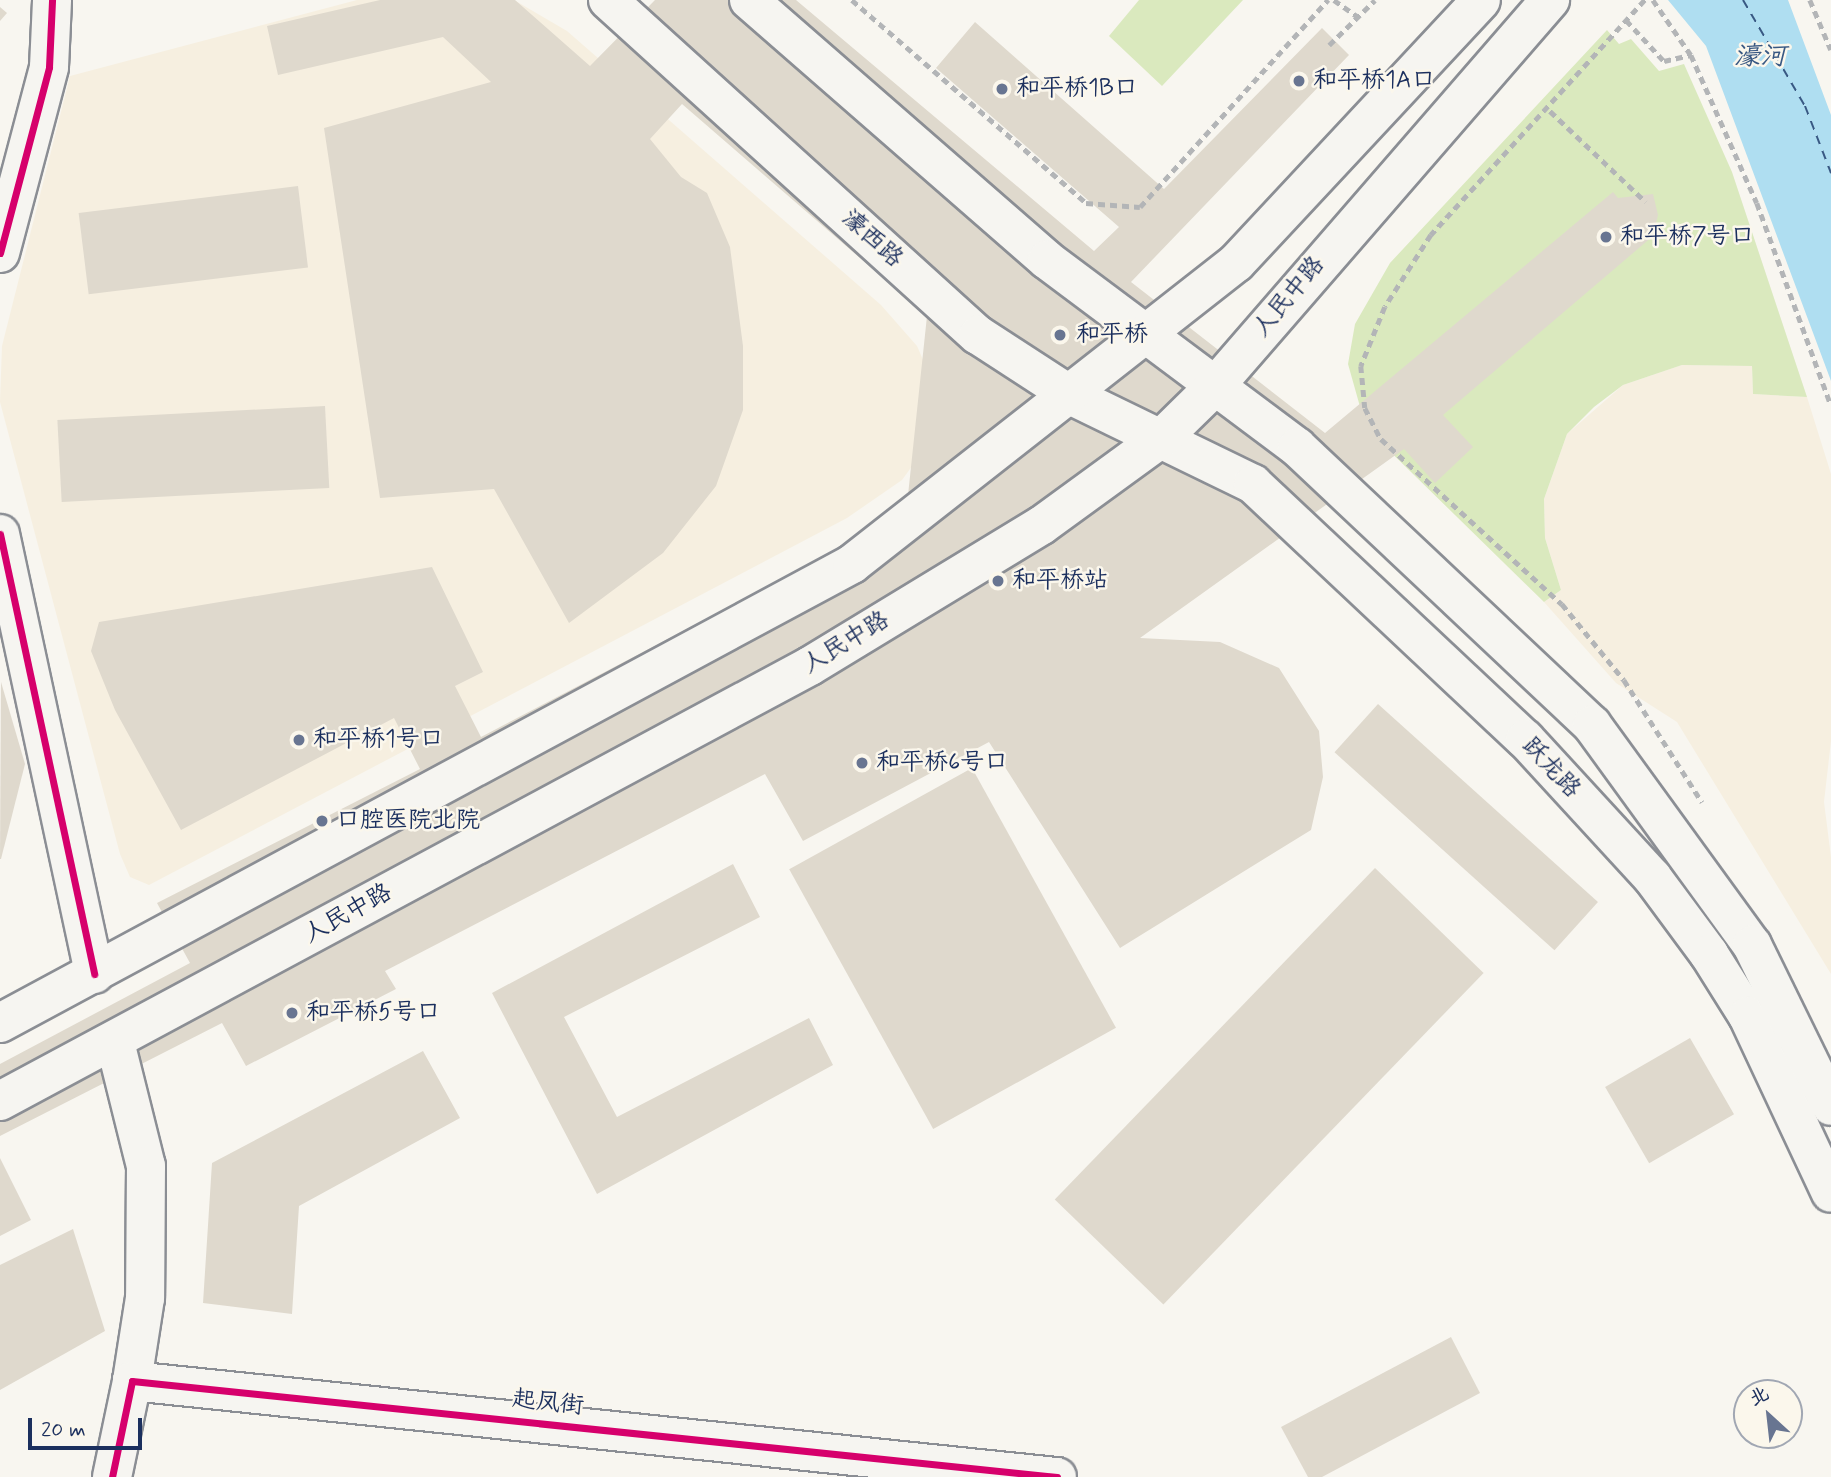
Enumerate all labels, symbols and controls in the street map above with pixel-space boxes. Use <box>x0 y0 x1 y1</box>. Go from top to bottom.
water label: 濠河 <box>1734 42 1786 74</box>
place label: 和平桥1A口 <box>1313 67 1435 95</box>
marker: 和平桥1A口 <box>1291 73 1307 89</box>
place label: 和平桥1B口 <box>1016 75 1138 103</box>
marker: 和平桥1B口 <box>994 81 1010 97</box>
street label: 濠西路 <box>836 204 908 274</box>
place label: 和平桥7号口 <box>1620 223 1755 251</box>
marker: 和平桥7号口 <box>1598 229 1614 245</box>
street label: 人民中路 <box>1247 251 1331 343</box>
place label: 和平桥 <box>1076 321 1148 349</box>
marker: 和平桥 <box>1050 325 1070 345</box>
place label: 和平桥站 <box>1012 567 1108 595</box>
marker: 和平桥站 <box>990 573 1006 589</box>
street label: 人民中路 <box>797 606 895 680</box>
place label: 和平桥1号口 <box>313 726 444 754</box>
marker: 和平桥1号口 <box>291 732 307 748</box>
street label: 跃龙路 <box>1516 732 1586 804</box>
place label: 和平桥6号口 <box>876 749 1008 777</box>
marker: 和平桥6号口 <box>854 755 870 771</box>
place label: 口腔医院北院 <box>336 807 480 835</box>
marker: 口腔医院北院 <box>314 813 330 829</box>
street label: 人民中路 <box>299 878 397 950</box>
place label: 和平桥5号口 <box>306 999 440 1027</box>
marker: 和平桥5号口 <box>284 1005 300 1021</box>
north arrow <box>1733 1379 1803 1449</box>
text: 北 <box>1745 1381 1773 1412</box>
street label: 起凤街 <box>511 1385 585 1421</box>
scale bar <box>32 1404 145 1448</box>
text: 20 m <box>41 1416 86 1444</box>

